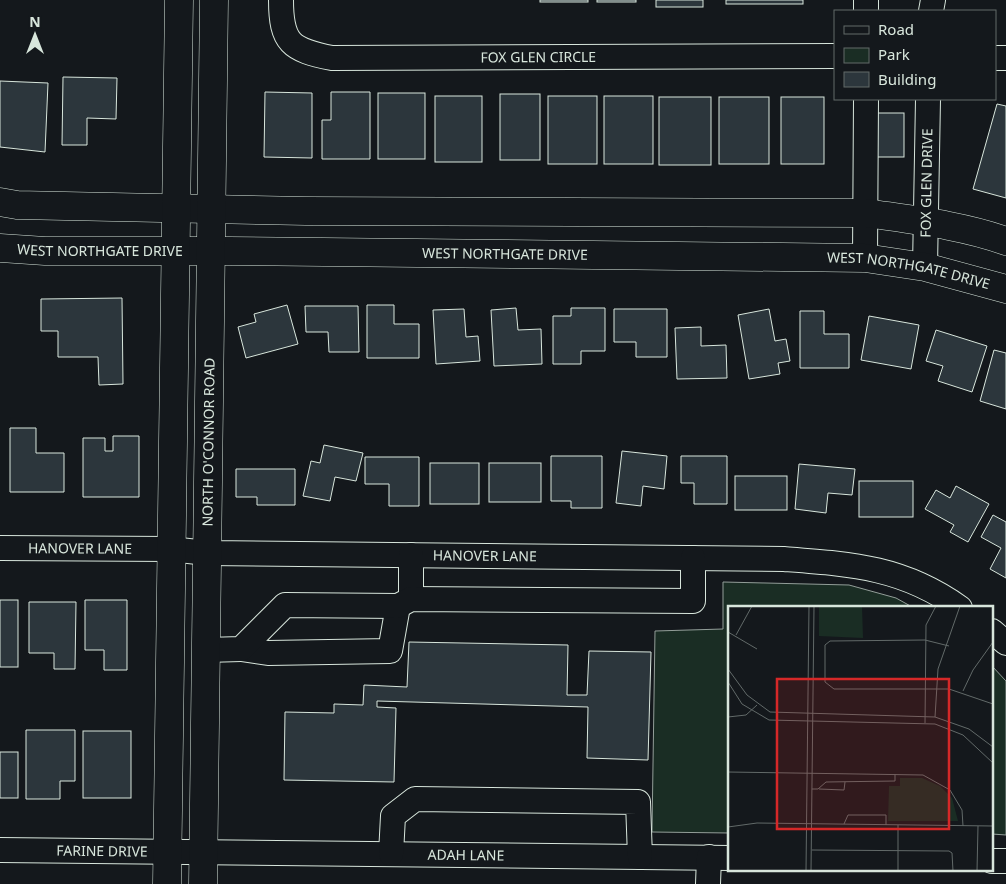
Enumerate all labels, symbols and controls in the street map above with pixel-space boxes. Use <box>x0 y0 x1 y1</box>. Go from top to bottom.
north arrow <box>10 10 60 60</box>
legend <box>834 10 996 100</box>
text: N <box>29 12 41 31</box>
text: Road <box>878 19 914 39</box>
text: Park <box>878 44 910 64</box>
street label: FOX GLEN CIRCLE <box>480 47 596 66</box>
text: Building <box>878 69 936 89</box>
street label: FOX GLEN DRIVE <box>916 128 936 238</box>
street label: WEST NORTHGATE DRIVE <box>16 239 183 260</box>
street label: WEST NORTHGATE DRIVE <box>422 243 588 264</box>
street label: WEST NORTHGATE DRIVE <box>827 248 992 293</box>
street label: NORTH O'CONNOR ROAD <box>197 357 219 527</box>
street label: HANOVER LANE <box>28 538 132 558</box>
street label: HANOVER LANE <box>433 545 537 565</box>
inset map <box>728 606 994 872</box>
street label: FARINE DRIVE <box>56 841 148 861</box>
street label: ADAH LANE <box>428 845 504 865</box>

